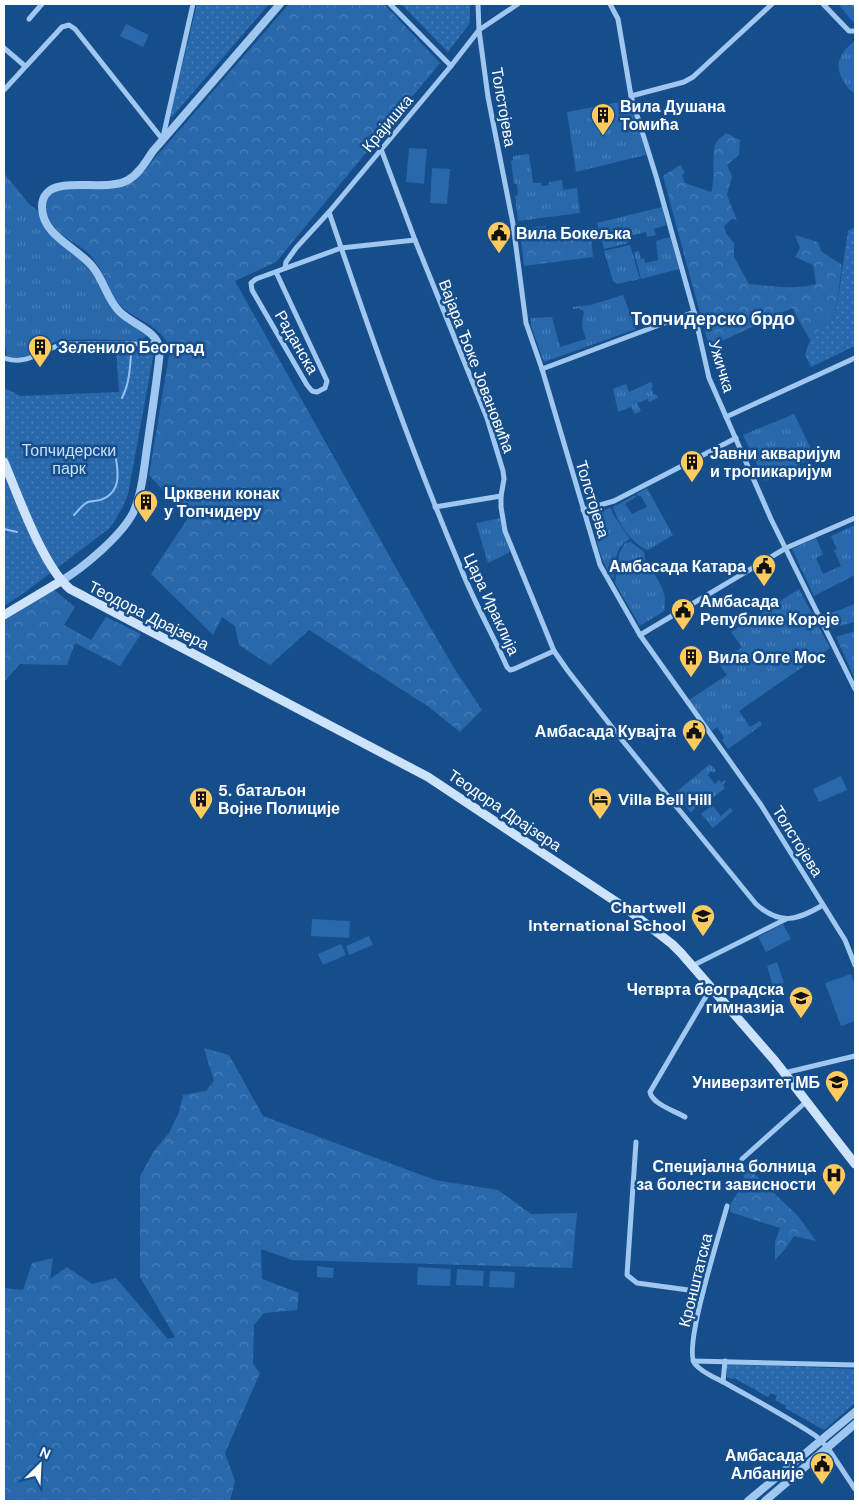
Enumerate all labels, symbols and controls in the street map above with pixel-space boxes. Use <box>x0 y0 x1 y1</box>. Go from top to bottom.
street label: Толстојева <box>486 66 521 148</box>
street label: Крајишка <box>357 90 418 156</box>
place label: Вила Душана Томића <box>620 96 726 135</box>
building icon: Вила Душана Томића <box>590 102 616 136</box>
public building icon: Вила Бокељка <box>486 220 512 254</box>
place label: Вила Бокељка <box>516 223 631 244</box>
street label: Вајара Ђоке Јовановића <box>434 276 519 456</box>
street label: Раданска <box>270 307 323 378</box>
district label: Топчидерско брдо <box>631 307 795 331</box>
building icon: Зеленило Београд <box>27 334 53 368</box>
place label: Зеленило Београд <box>58 337 204 358</box>
street label: Ужичка <box>704 337 739 395</box>
park label: Топчидерски парк <box>22 440 116 479</box>
place label: Јавни акваријум и тропикаријум <box>710 443 841 482</box>
building icon: Јавни акваријум и тропикаријум <box>679 449 705 483</box>
street label: Толстојева <box>571 458 614 541</box>
place label: Црквени конак у Топчидеру <box>164 483 280 522</box>
building icon: Црквени конак у Топчидеру <box>133 489 159 523</box>
street label: Цара Ираклија <box>459 550 524 659</box>
public building icon: Амбасада Катара <box>751 553 777 587</box>
place label: Амбасада Катара <box>609 556 746 577</box>
street label: Теодора Драјзера <box>85 576 213 655</box>
place label: Амбасада Републике Кореје <box>700 591 840 630</box>
public building icon: Амбасада Републике Кореје <box>670 597 696 631</box>
building icon: Вила Олге Мос <box>678 644 704 678</box>
place label: Вила Олге Мос <box>708 647 826 668</box>
public building icon: Амбасада Кувајта <box>681 718 707 752</box>
place label: Амбасада Кувајта <box>535 721 676 742</box>
street label: Теодора Драјзера <box>444 765 566 856</box>
place label: 5. батаљон Војне Полиције <box>218 780 340 819</box>
building icon: 5. батаљон Војне Полиције <box>188 786 214 820</box>
hotel icon: Villa Bell Hill <box>587 786 613 820</box>
place label: Villa Bell Hill <box>618 789 712 810</box>
street label: Толстојева <box>767 802 828 881</box>
place label: Chartwell International School <box>528 897 686 936</box>
school or university icon: Chartwell International School <box>690 903 716 937</box>
place label: Четврта београдска гимназија <box>627 979 784 1018</box>
school or university icon: Четврта београдска гимназија <box>788 985 814 1019</box>
school or university icon: Универзитет МБ <box>824 1069 850 1103</box>
place label: Универзитет МБ <box>692 1072 820 1093</box>
place label: Специјална болница за болести зависности <box>636 1156 816 1195</box>
hospital icon: Специјална болница за болести зависности <box>821 1162 847 1196</box>
street label: Кронштатска <box>674 1231 717 1329</box>
north arrow <box>15 1440 65 1490</box>
text: N <box>37 1443 54 1463</box>
place label: Амбасада Албаније <box>725 1445 804 1484</box>
public building icon: Амбасада Албаније <box>809 1451 835 1485</box>

